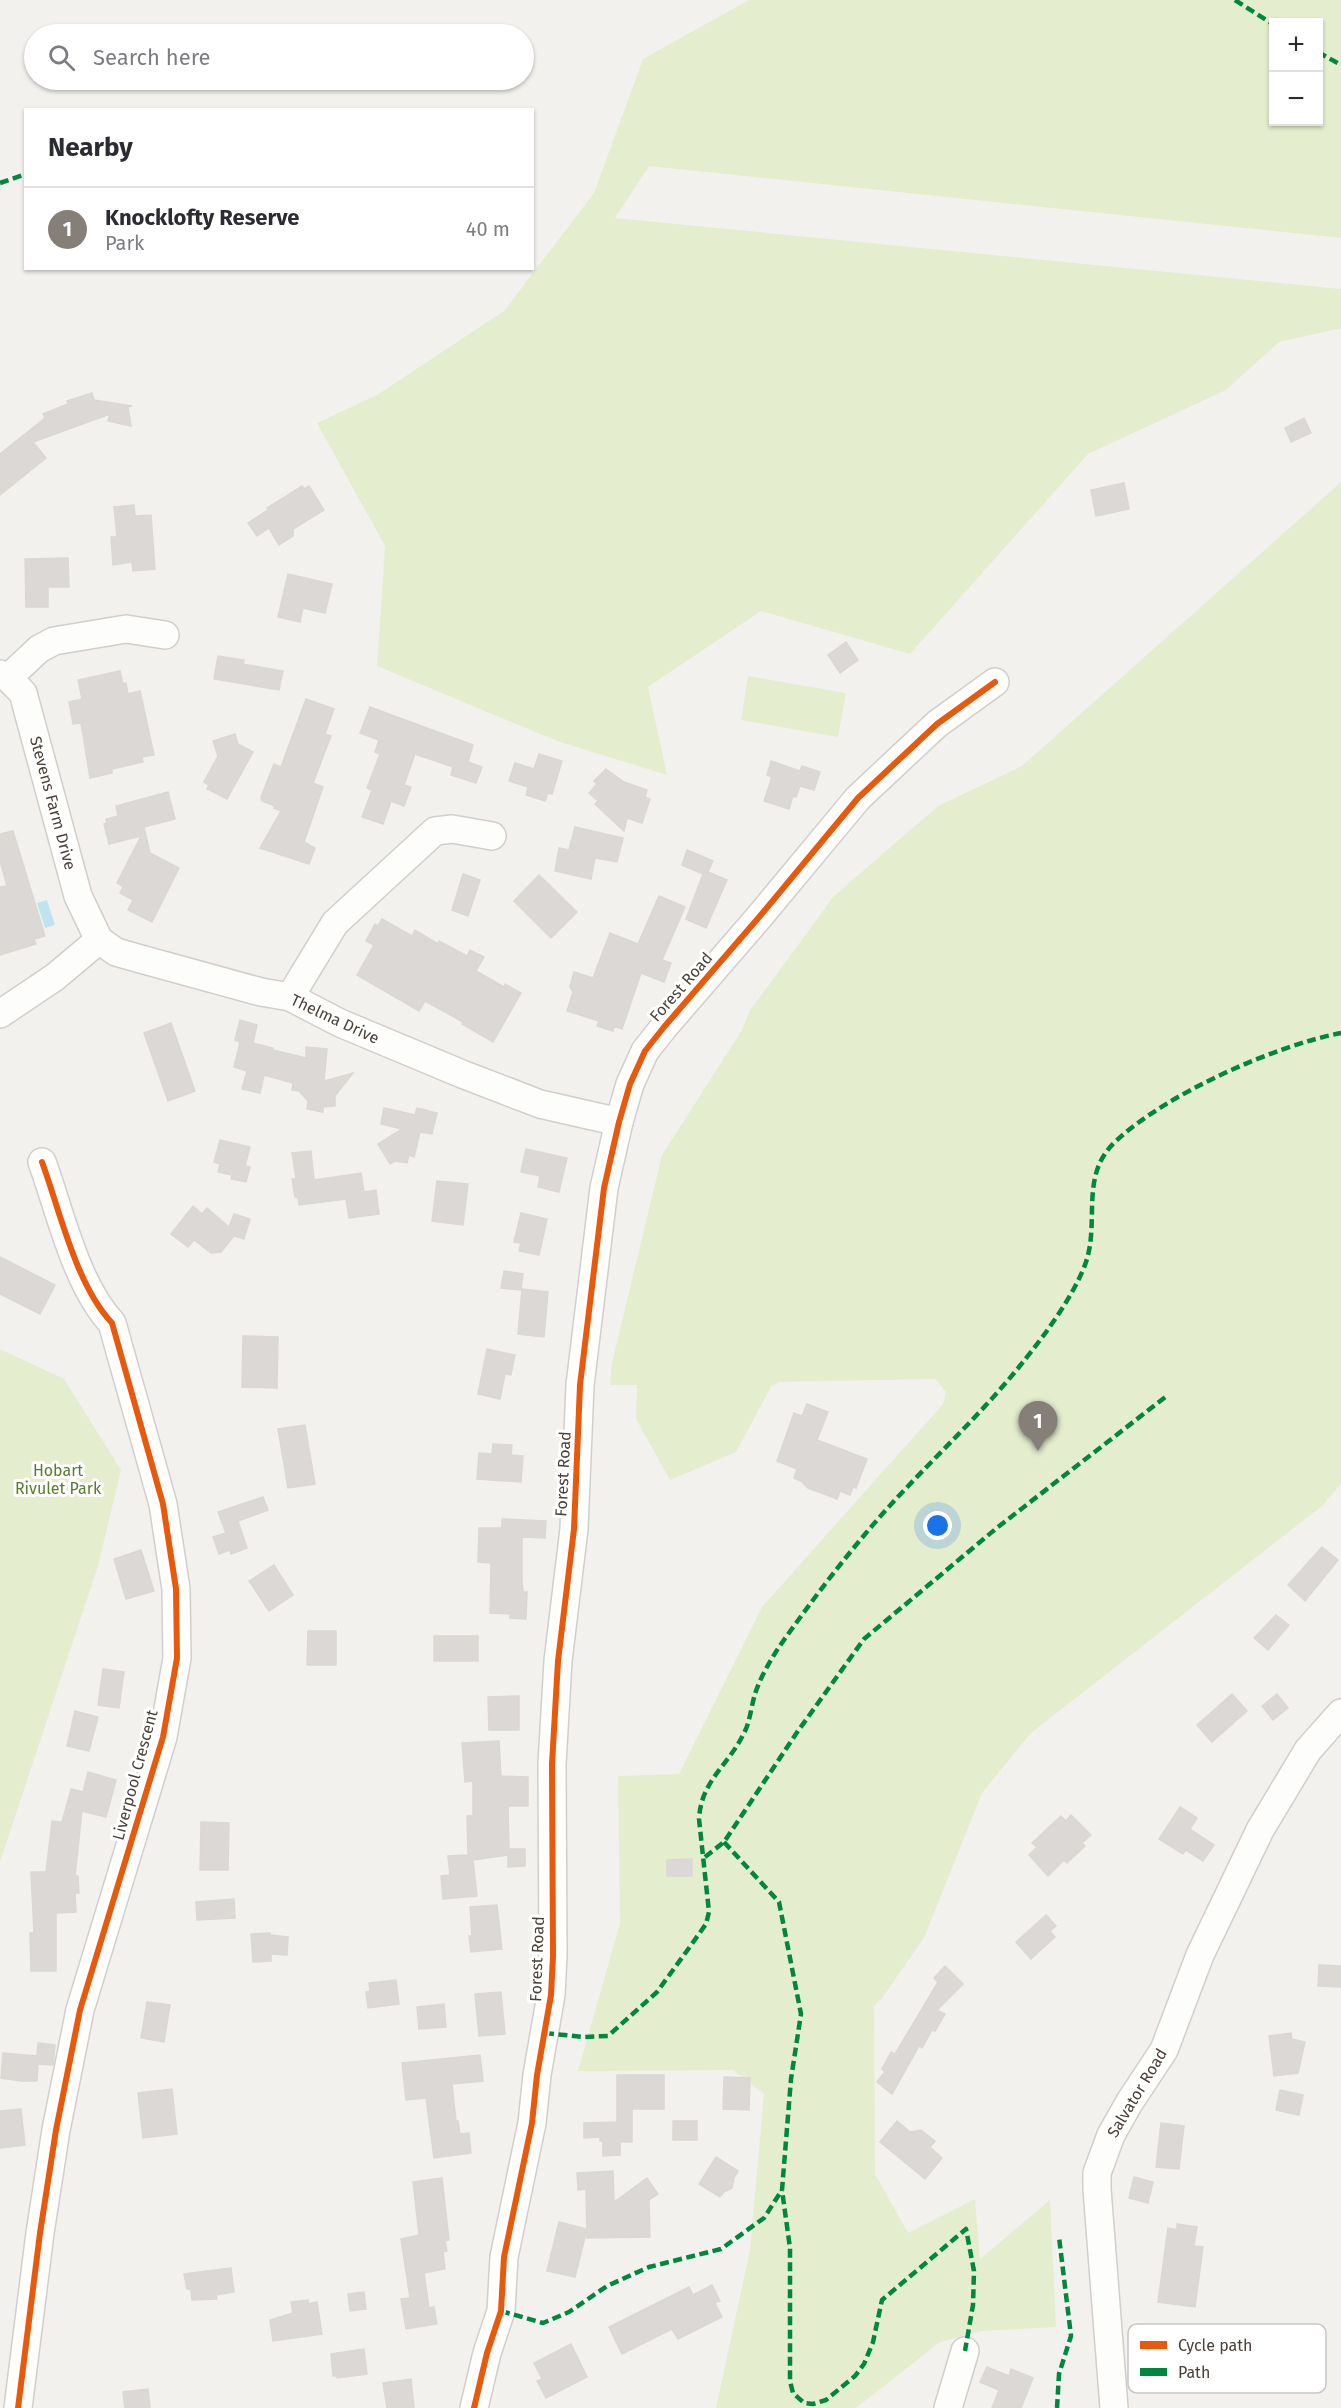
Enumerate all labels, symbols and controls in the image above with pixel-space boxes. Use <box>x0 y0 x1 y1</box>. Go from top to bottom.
map controls <box>1269 18 1323 126</box>
button: + <box>1269 18 1323 72</box>
search box <box>24 24 534 90</box>
icon: search <box>45 41 78 74</box>
text: Search here <box>93 44 211 71</box>
button: − <box>1269 72 1323 126</box>
text: Nearby <box>48 132 133 163</box>
text: Knocklofty Reserve <box>105 204 299 231</box>
text: 1 <box>63 217 72 241</box>
text: 40 m <box>466 217 510 241</box>
text: Park <box>105 231 144 255</box>
street label: Stevens Farm Drive <box>26 734 80 872</box>
street label: Forest Road <box>646 949 716 1025</box>
street label: Thelma Drive <box>288 990 382 1048</box>
pin: 1 <box>1018 1402 1058 1451</box>
street label: Forest Road <box>551 1431 575 1517</box>
park label: Hobart Rivulet Park <box>15 1461 102 1498</box>
your location <box>923 1511 952 1540</box>
street label: Liverpool Crescent <box>108 1708 162 1842</box>
street label: Forest Road <box>526 1916 548 2002</box>
street label: Salvator Road <box>1103 2045 1171 2141</box>
legend <box>1128 2324 1326 2393</box>
text: Cycle path <box>1178 2336 1252 2355</box>
text: Path <box>1178 2363 1210 2382</box>

